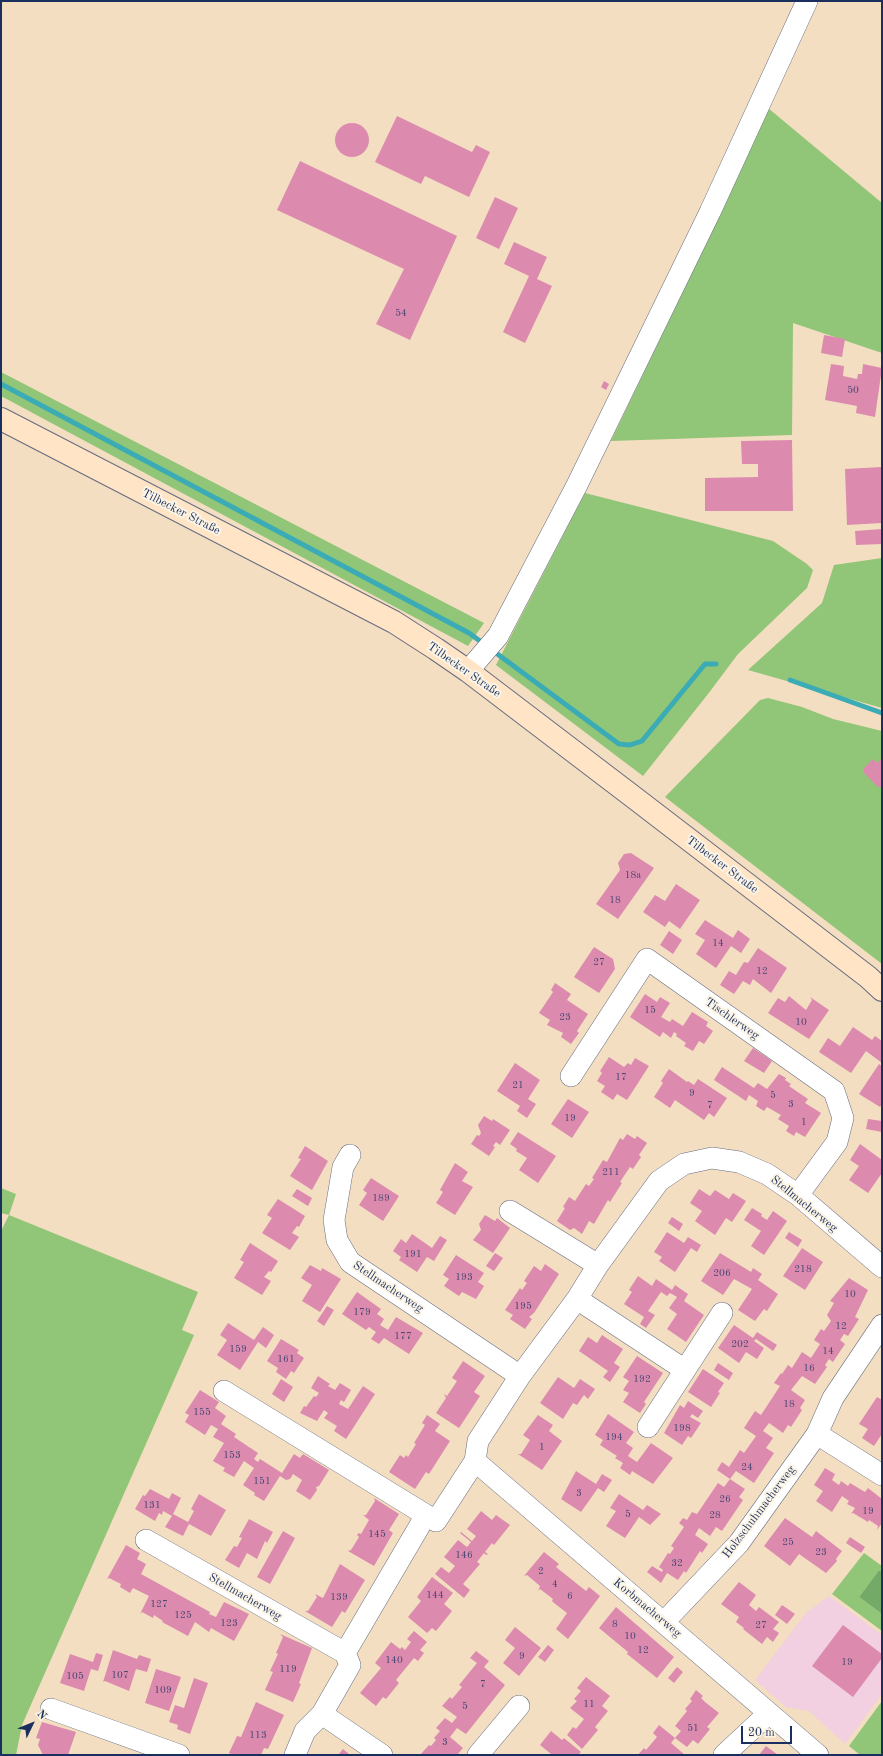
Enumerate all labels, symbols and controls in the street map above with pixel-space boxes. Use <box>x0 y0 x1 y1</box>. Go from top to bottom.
house number: 54 <box>395 307 407 319</box>
house number: 50 <box>847 384 859 396</box>
street label: Tilbecker Straße <box>139 486 223 538</box>
street label: Tilbecker Straße <box>425 639 503 701</box>
street label: Tilbecker Straße <box>683 833 761 897</box>
house number: 18a <box>625 869 641 881</box>
house number: 18 <box>609 894 621 906</box>
house number: 14 <box>712 937 724 949</box>
house number: 27 <box>593 956 605 968</box>
house number: 12 <box>756 965 768 977</box>
street label: Tischlerweg <box>702 995 762 1043</box>
house number: 15 <box>644 1004 656 1016</box>
house number: 23 <box>559 1011 571 1023</box>
house number: 10 <box>795 1016 807 1028</box>
house number: 17 <box>615 1071 627 1083</box>
house number: 21 <box>512 1079 524 1091</box>
house number: 9 <box>689 1087 695 1099</box>
house number: 5 <box>770 1089 776 1101</box>
house number: 3 <box>788 1098 794 1110</box>
house number: 7 <box>707 1099 713 1111</box>
house number: 19 <box>564 1112 576 1124</box>
house number: 1 <box>801 1116 807 1128</box>
house number: 211 <box>602 1166 620 1178</box>
street label: Stellmacherweg <box>768 1173 840 1235</box>
house number: 189 <box>372 1192 390 1204</box>
house number: 191 <box>404 1248 422 1260</box>
street label: Stellmacherweg <box>350 1258 426 1316</box>
house number: 218 <box>794 1263 812 1275</box>
house number: 206 <box>713 1267 731 1279</box>
house number: 193 <box>455 1271 473 1283</box>
house number: 10 <box>844 1288 856 1300</box>
house number: 195 <box>514 1300 532 1312</box>
house number: 179 <box>353 1306 371 1318</box>
house number: 12 <box>835 1320 847 1332</box>
house number: 177 <box>394 1330 412 1342</box>
house number: 202 <box>731 1338 749 1350</box>
house number: 159 <box>229 1343 247 1355</box>
house number: 14 <box>822 1345 834 1357</box>
house number: 161 <box>277 1353 295 1365</box>
house number: 16 <box>803 1362 815 1374</box>
house number: 192 <box>633 1373 651 1385</box>
house number: 18 <box>783 1398 795 1410</box>
house number: 155 <box>193 1406 211 1418</box>
house number: 198 <box>673 1422 691 1434</box>
house number: 194 <box>605 1431 623 1443</box>
house number: 1 <box>539 1441 545 1453</box>
house number: 153 <box>223 1449 241 1461</box>
house number: 24 <box>741 1461 753 1473</box>
street label: Holzschuhmacherweg <box>719 1463 799 1561</box>
house number: 151 <box>253 1475 271 1487</box>
house number: 3 <box>576 1487 582 1499</box>
house number: 26 <box>719 1493 731 1505</box>
house number: 131 <box>143 1499 161 1511</box>
house number: 19 <box>862 1505 874 1517</box>
house number: 5 <box>625 1508 631 1520</box>
house number: 28 <box>709 1509 721 1521</box>
house number: 145 <box>368 1528 386 1540</box>
house number: 25 <box>782 1536 794 1548</box>
house number: 23 <box>815 1546 827 1558</box>
house number: 146 <box>455 1549 473 1561</box>
house number: 32 <box>671 1557 683 1569</box>
house number: 2 <box>538 1565 544 1577</box>
street label: Stellmacherweg <box>206 1570 284 1624</box>
street label: Korbmacherweg <box>610 1575 684 1641</box>
house number: 4 <box>552 1578 558 1590</box>
house number: 144 <box>426 1589 444 1601</box>
house number: 6 <box>567 1590 573 1602</box>
house number: 139 <box>330 1591 348 1603</box>
house number: 127 <box>150 1598 168 1610</box>
house number: 125 <box>174 1609 192 1621</box>
house number: 123 <box>220 1617 238 1629</box>
house number: 8 <box>612 1618 618 1630</box>
house number: 27 <box>755 1619 767 1631</box>
house number: 10 <box>624 1630 636 1642</box>
house number: 12 <box>637 1644 649 1656</box>
house number: 9 <box>519 1650 525 1662</box>
house number: 140 <box>385 1654 403 1666</box>
house number: 19 <box>841 1656 853 1668</box>
house number: 119 <box>279 1663 297 1675</box>
house number: 107 <box>111 1669 129 1681</box>
house number: 105 <box>66 1670 84 1682</box>
house number: 7 <box>480 1678 486 1690</box>
house number: 109 <box>154 1684 172 1696</box>
house number: 11 <box>583 1698 595 1710</box>
house number: 5 <box>462 1700 468 1712</box>
north arrow <box>12 1704 52 1744</box>
text: N <box>34 1709 48 1722</box>
scale bar <box>743 1718 794 1744</box>
house number: 51 <box>687 1722 699 1734</box>
text: 20 m <box>748 1727 775 1739</box>
house number: 113 <box>249 1729 267 1741</box>
house number: 3 <box>442 1736 448 1748</box>

